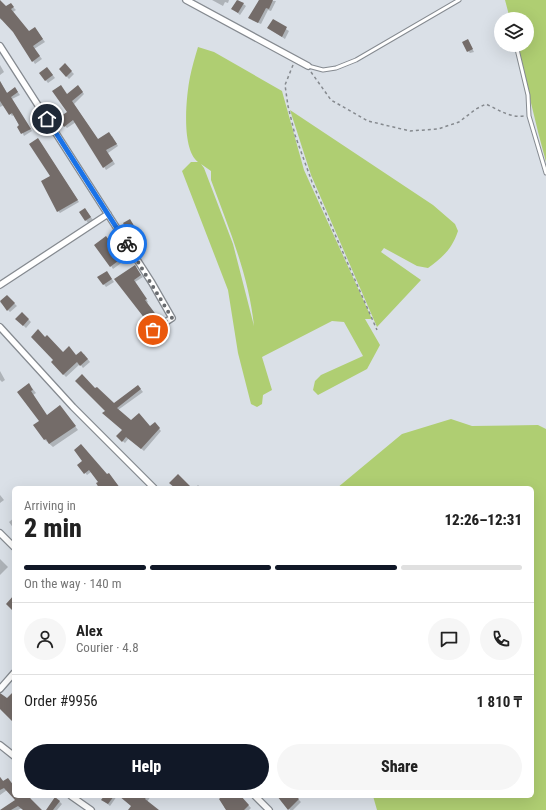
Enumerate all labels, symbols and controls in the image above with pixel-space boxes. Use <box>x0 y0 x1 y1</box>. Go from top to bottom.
map controls <box>494 12 534 52</box>
button: layers <box>494 12 534 52</box>
pin <box>30 102 64 136</box>
icon: home <box>36 108 58 130</box>
courier <box>107 224 147 264</box>
icon: bike <box>116 233 138 255</box>
pin <box>136 313 170 347</box>
icon: bag <box>142 319 164 341</box>
text: Arriving in <box>24 498 76 513</box>
text: 12:26–12:31 <box>444 511 522 529</box>
text: 2 min <box>24 513 82 543</box>
text: On the way · 140 m <box>24 576 121 591</box>
button: person <box>24 618 66 660</box>
button: chat <box>428 618 470 660</box>
button: phone <box>480 618 522 660</box>
text: Alex <box>76 622 103 640</box>
text: Courier · 4.8 <box>76 640 139 655</box>
text: Order #9956 <box>24 692 98 710</box>
text: 1 810 ₸ <box>477 693 522 711</box>
button: Help <box>24 744 269 790</box>
button: Share <box>277 744 522 790</box>

